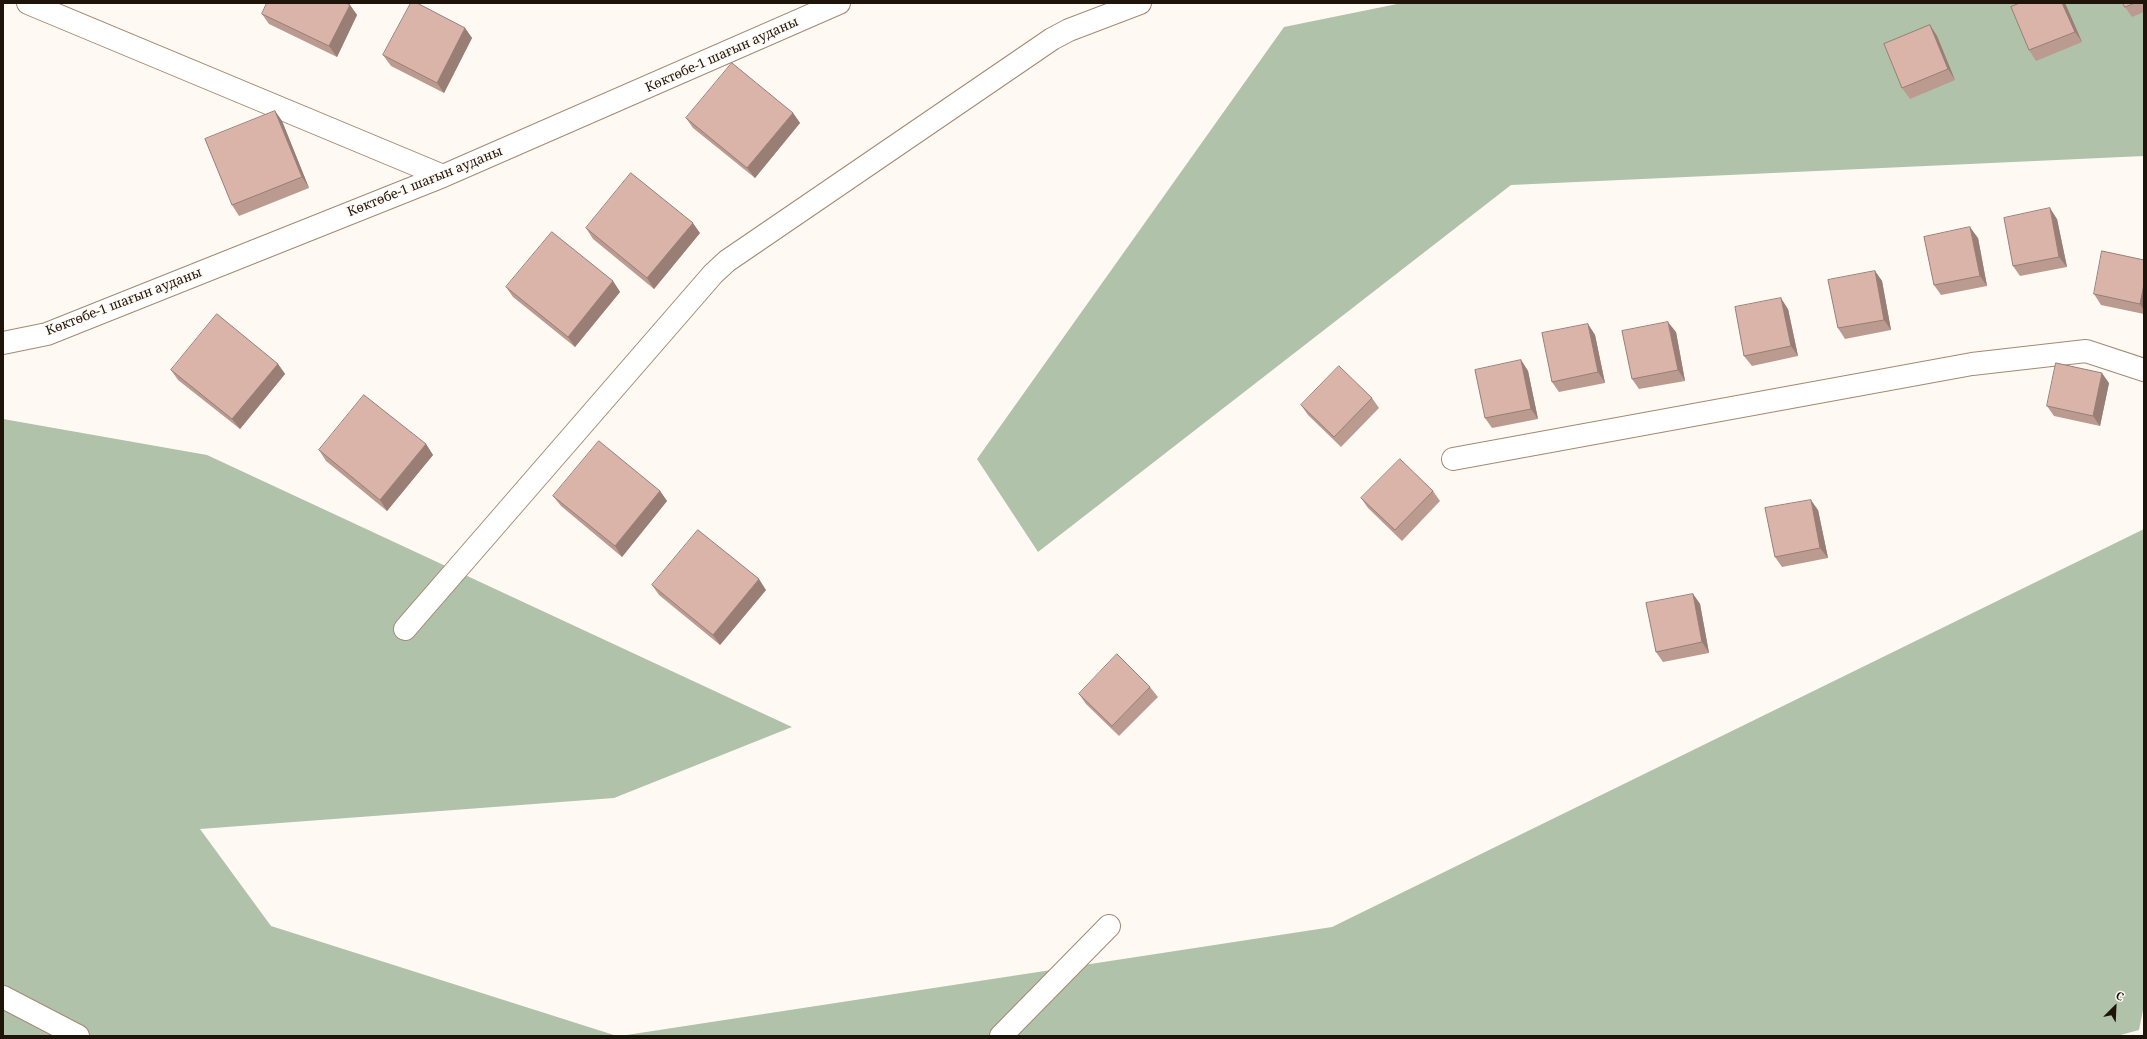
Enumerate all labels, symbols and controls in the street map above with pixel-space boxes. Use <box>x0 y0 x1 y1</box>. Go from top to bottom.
street label: Көктөбе-1 шағын ауданы <box>643 14 801 96</box>
street label: Көктөбе-1 шағын ауданы <box>345 144 505 220</box>
street label: Көктөбе-1 шағын ауданы <box>44 265 204 339</box>
north arrow <box>2095 987 2135 1027</box>
text: С <box>2114 987 2126 1004</box>

